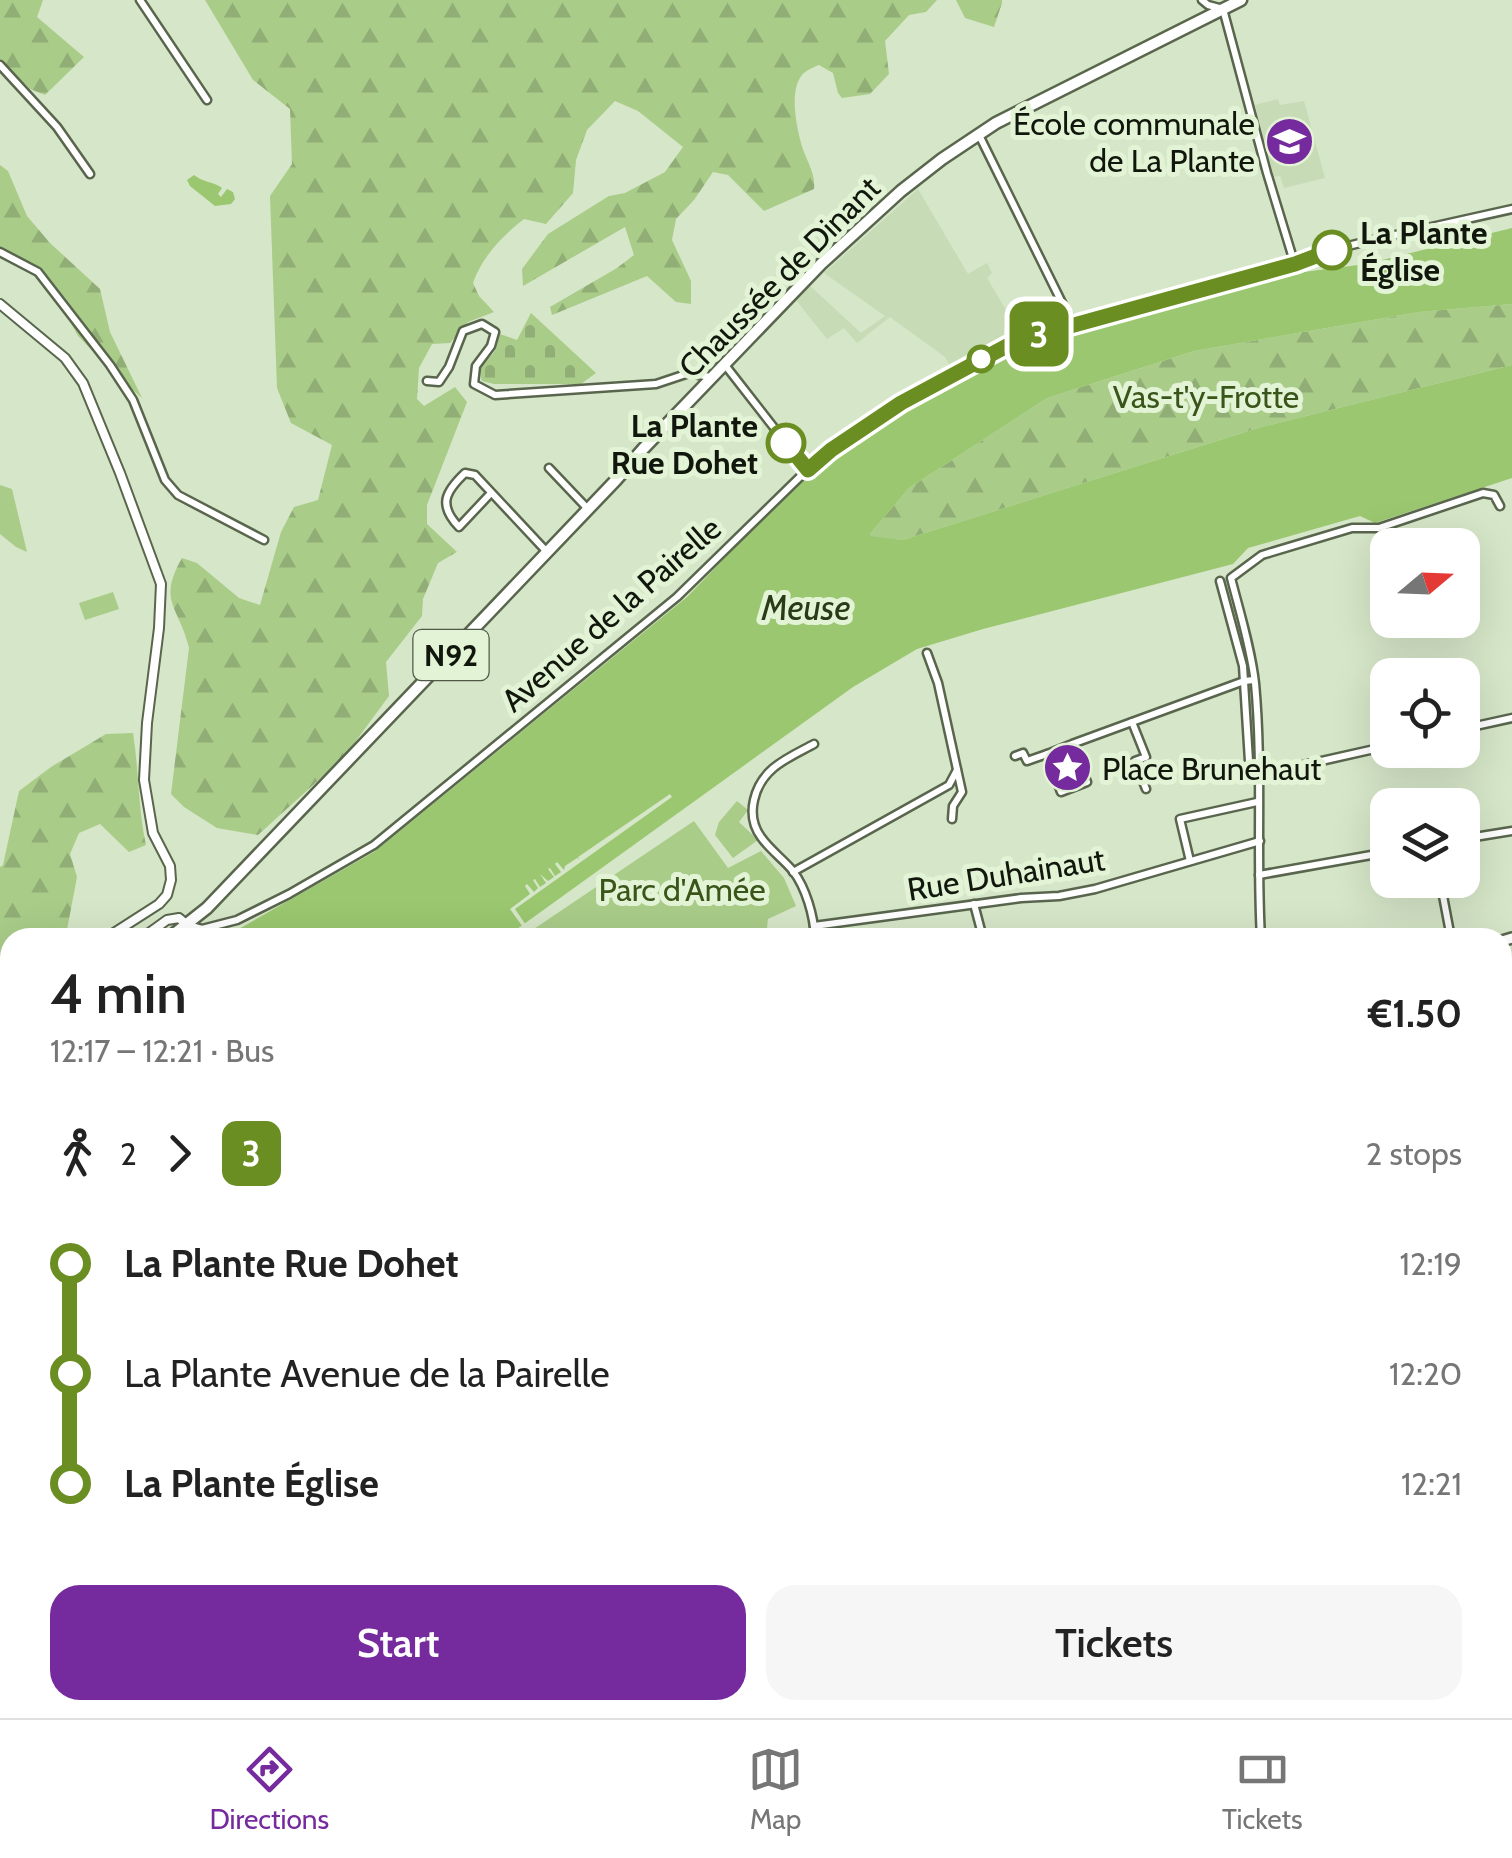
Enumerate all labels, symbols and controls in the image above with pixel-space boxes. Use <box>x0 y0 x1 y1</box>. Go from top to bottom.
place label: École communale de La Plante <box>1013 104 1255 180</box>
school or university icon: École communale de La Plante <box>1264 115 1316 167</box>
street label: Chaussée de Dinant <box>670 168 888 386</box>
place label: La Plante Église <box>1360 213 1487 289</box>
marker: La Plante Église <box>1313 231 1351 269</box>
line badge: 3 <box>1006 302 1072 366</box>
text: 3 <box>1030 313 1048 356</box>
unlabelled marker <box>968 346 994 372</box>
park label: Vas-t'y-Frotte <box>1113 377 1299 416</box>
place label: La Plante Rue Dohet <box>611 406 758 482</box>
marker: La Plante Rue Dohet <box>767 424 805 462</box>
street label: Avenue de la Pairelle <box>493 508 729 720</box>
north arrow <box>1370 528 1480 638</box>
map controls <box>1370 528 1480 898</box>
water label: Meuse <box>761 586 850 629</box>
road number: N92 <box>414 630 488 680</box>
button: locate <box>1370 658 1480 768</box>
place icon: Place Brunehaut <box>1041 742 1093 794</box>
place label: Place Brunehaut <box>1102 749 1321 788</box>
button: layers <box>1370 788 1480 898</box>
street label: Rue Duhainaut <box>904 839 1108 909</box>
park label: Parc d'Amée <box>598 870 766 909</box>
text: 4 min <box>50 960 187 1027</box>
text: €1.50 <box>1368 990 1462 1037</box>
text: 12:17 – 12:21 · Bus <box>50 1031 274 1070</box>
icon: walk <box>50 1126 105 1181</box>
icon: forward <box>152 1126 207 1181</box>
text: 3 <box>242 1132 261 1175</box>
text: 2 <box>120 1134 137 1173</box>
text: 2 stops <box>1365 1134 1462 1173</box>
text: La Plante Rue Dohet <box>124 1240 459 1287</box>
text: 12:19 <box>1400 1244 1462 1283</box>
text: La Plante Avenue de la Pairelle <box>124 1350 610 1397</box>
text: 12:20 <box>1389 1354 1462 1393</box>
text: La Plante Église <box>124 1460 379 1507</box>
text: 12:21 <box>1401 1464 1462 1503</box>
button: Start <box>50 1585 746 1700</box>
button: Tickets <box>766 1585 1462 1700</box>
tab: Directions <box>209 1742 329 1836</box>
tab: Map <box>748 1742 803 1836</box>
tab: Tickets <box>1222 1742 1303 1836</box>

